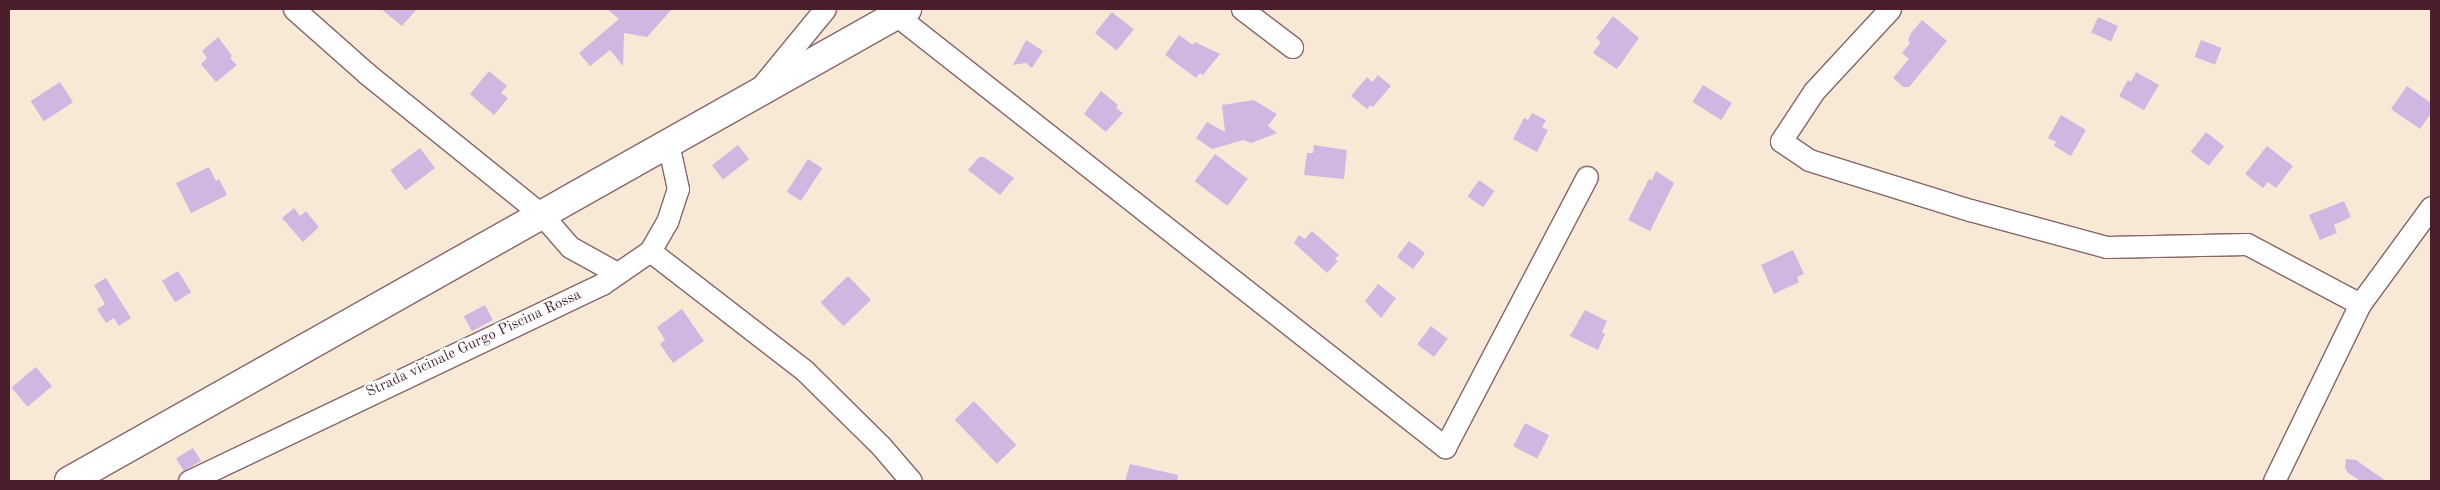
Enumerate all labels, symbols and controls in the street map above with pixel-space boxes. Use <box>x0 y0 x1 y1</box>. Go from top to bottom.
street label: Strada vicinale Gurgo Piscina Rossa <box>364 286 584 402</box>

